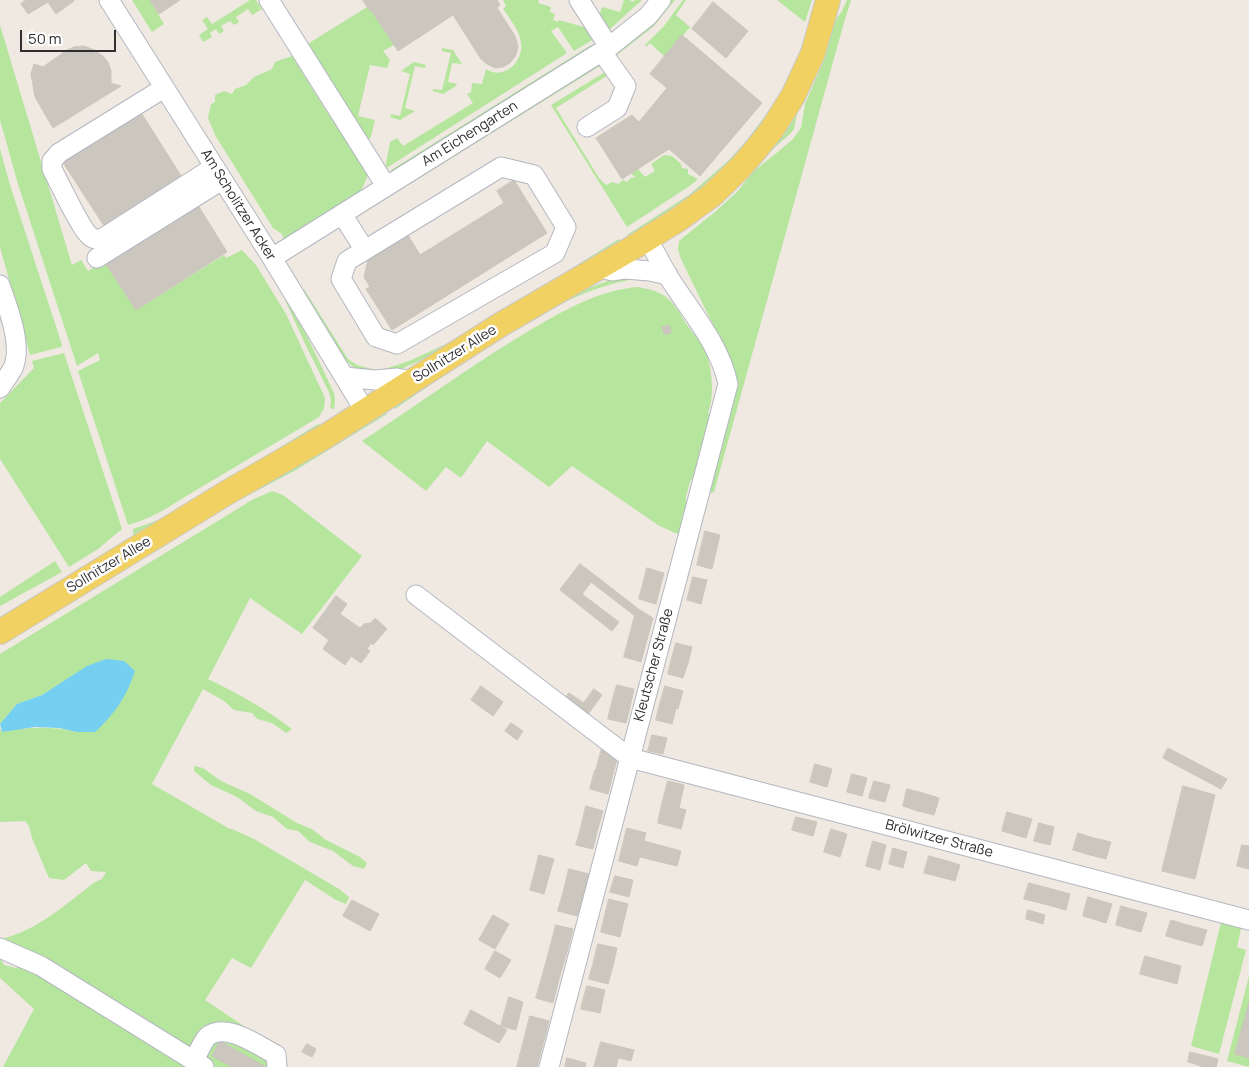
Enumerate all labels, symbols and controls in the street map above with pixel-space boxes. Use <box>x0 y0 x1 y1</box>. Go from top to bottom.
scale bar <box>22 20 119 52</box>
text: 50 m <box>28 28 62 49</box>
street label: Am Eichengarten <box>419 98 521 170</box>
street label: Am Scholitzer Acker <box>197 146 279 264</box>
street label: Sollnitzer Allee <box>410 322 500 386</box>
street label: Sollnitzer Allee <box>64 533 154 597</box>
street label: Kleutscher Straße <box>631 607 677 723</box>
street label: Brölwitzer Straße <box>883 817 995 861</box>

